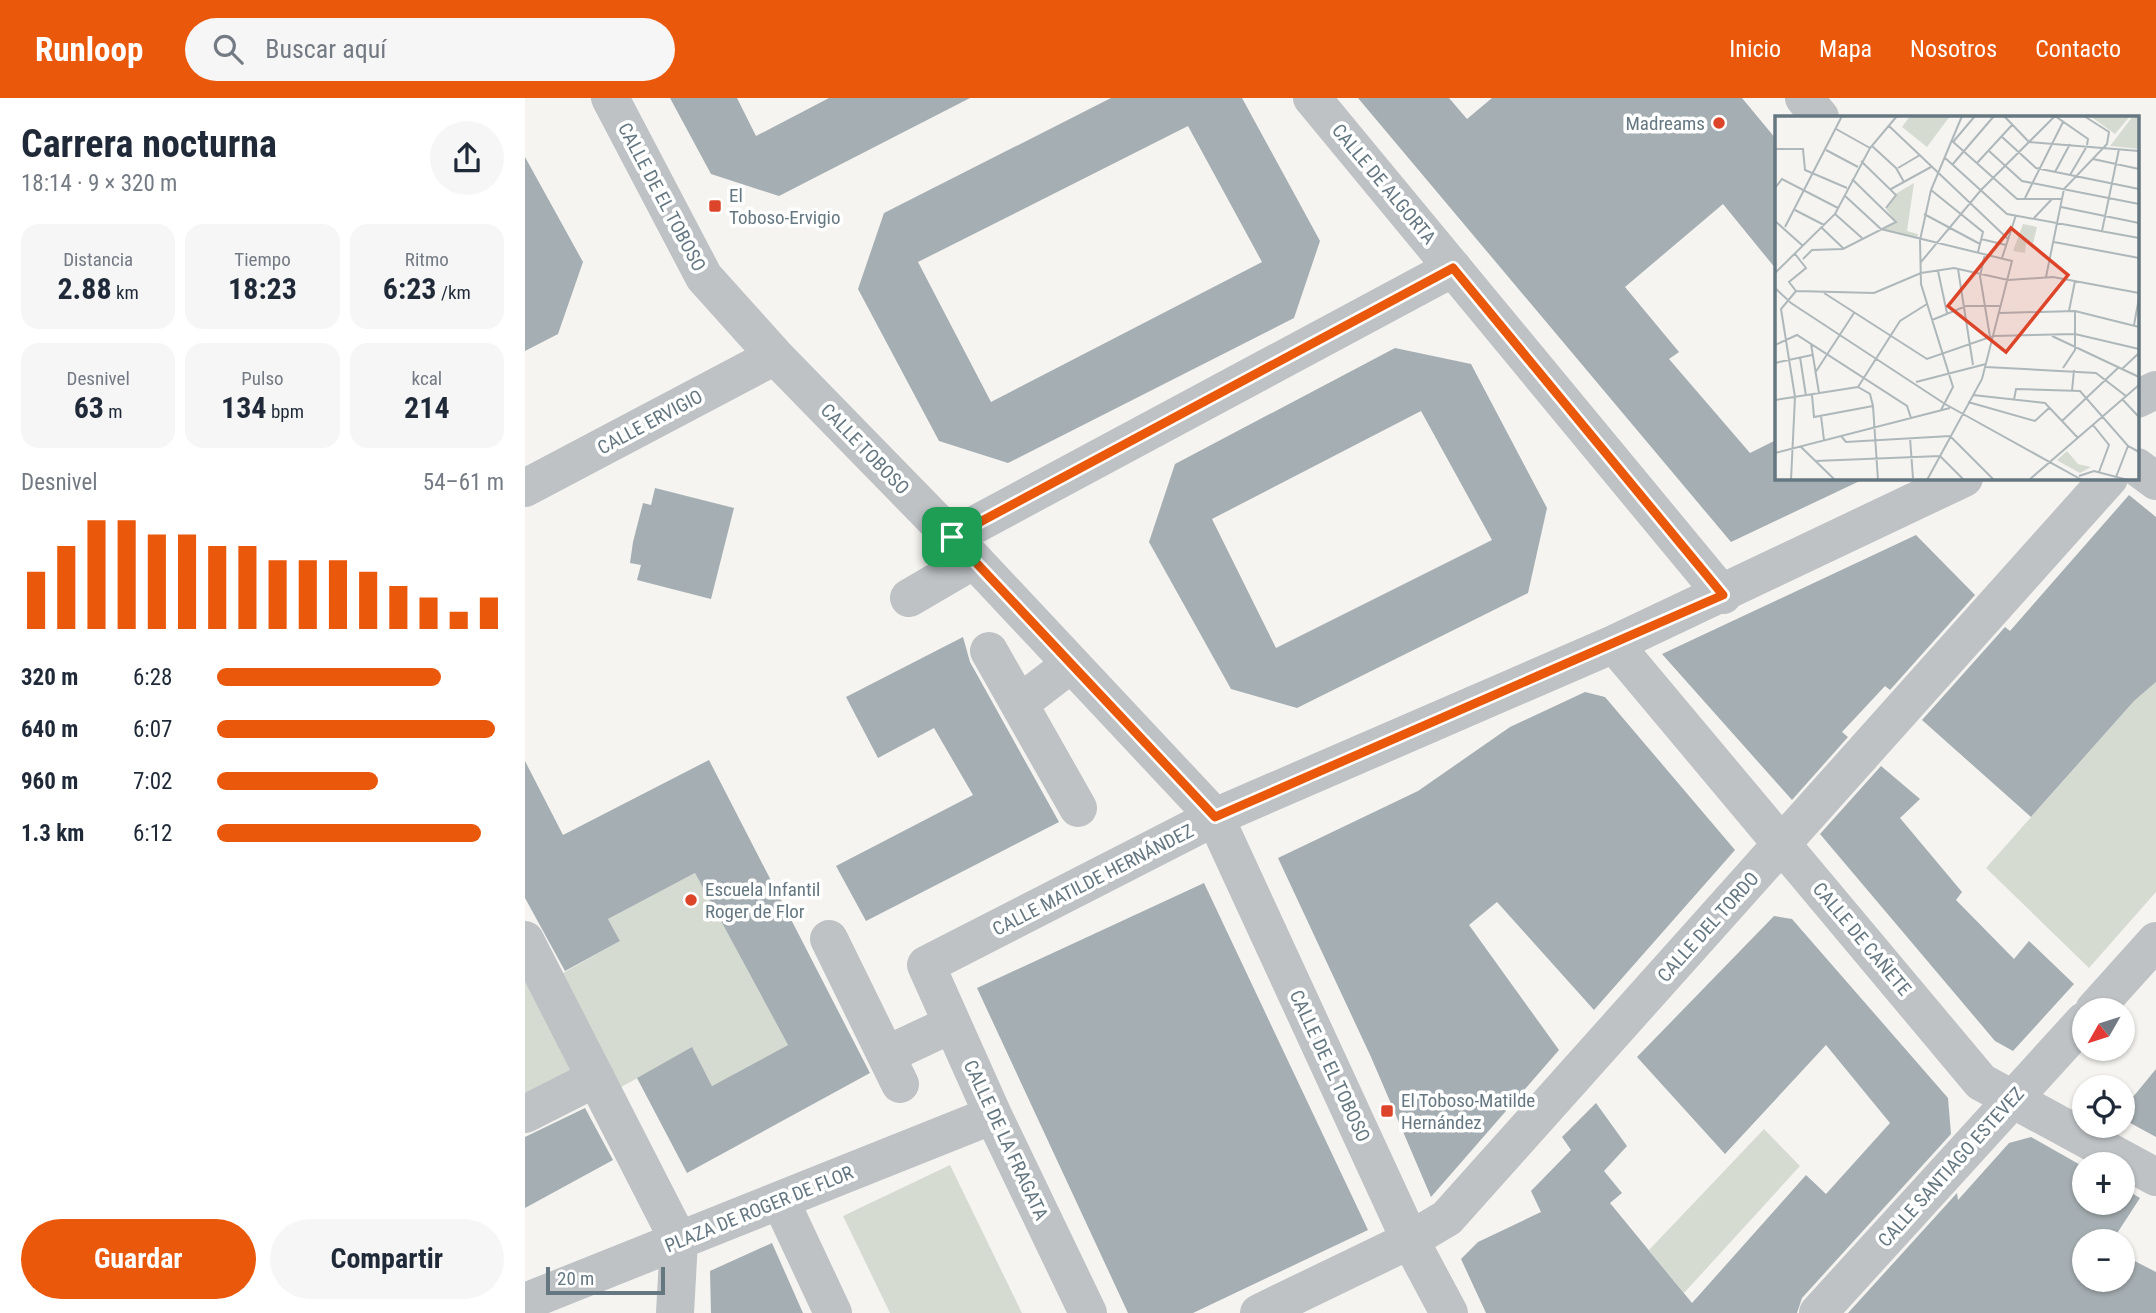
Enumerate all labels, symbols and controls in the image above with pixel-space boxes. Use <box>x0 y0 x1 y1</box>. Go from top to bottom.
search box <box>185 18 675 81</box>
text: Runloop <box>35 30 143 69</box>
icon: search <box>209 30 247 68</box>
text: Buscar aquí <box>265 34 386 64</box>
text: Inicio <box>1729 35 1781 63</box>
text: Mapa <box>1819 35 1872 63</box>
text: Nosotros <box>1910 35 1997 63</box>
text: Contacto <box>2035 35 2121 63</box>
place label: Madreams <box>1626 112 1705 135</box>
marker: Madreams <box>1711 115 1727 131</box>
inset map <box>1775 116 2139 480</box>
street label: CALLE DE EL TOBOSO <box>613 119 711 275</box>
street label: CALLE DE ALGORTA <box>1327 119 1441 249</box>
button: share <box>430 121 504 195</box>
text: Carrera nocturna <box>21 122 277 166</box>
text: 18:14 · 9 × 320 m <box>21 170 177 197</box>
place label: El Toboso-Ervigio <box>729 184 841 229</box>
marker: El Toboso-Ervigio <box>707 198 723 214</box>
text: Distancia <box>63 248 133 271</box>
text: Tiempo <box>234 248 291 271</box>
text: Ritmo <box>405 248 449 271</box>
text: 2.88 <box>57 271 112 306</box>
text: 18:23 <box>228 271 297 306</box>
text: 6:23 <box>383 271 437 306</box>
text: km <box>112 281 139 304</box>
text: /km <box>437 281 471 304</box>
text: Desnivel <box>67 367 130 390</box>
text: Pulso <box>241 367 284 390</box>
text: kcal <box>412 367 442 390</box>
street label: CALLE ERVIGIO <box>593 385 707 459</box>
text: 63 <box>74 390 104 425</box>
text: 134 <box>221 390 267 425</box>
text: 214 <box>404 390 450 425</box>
street label: CALLE TOBOSO <box>816 399 914 499</box>
text: m <box>104 400 123 423</box>
text: bpm <box>267 400 304 423</box>
text: Desnivel <box>21 469 98 496</box>
text: 54–61 m <box>423 469 504 496</box>
pin <box>922 507 982 567</box>
icon: arrive <box>933 518 971 556</box>
text: 320 m <box>21 664 78 691</box>
text: 6:28 <box>133 664 172 691</box>
text: 640 m <box>21 716 78 743</box>
text: 6:07 <box>133 716 172 743</box>
text: 960 m <box>21 768 78 795</box>
text: 7:02 <box>133 768 172 795</box>
street label: CALLE MATILDE HERNÁNDEZ <box>989 819 1197 941</box>
text: 1.3 km <box>21 820 84 847</box>
text: 6:12 <box>133 820 172 847</box>
street label: CALLE DEL TORDO <box>1653 867 1763 987</box>
place label: Escuela Infantil Roger de Flor <box>705 878 820 923</box>
street label: CALLE DE CAÑETE <box>1808 878 1916 1000</box>
marker: Escuela Infantil Roger de Flor <box>683 892 699 908</box>
street label: CALLE DE EL TOBOSO <box>1285 986 1375 1146</box>
north arrow <box>2072 998 2135 1060</box>
map controls <box>2072 998 2135 1292</box>
street label: CALLE DE LA FRAGATA <box>959 1056 1053 1224</box>
button: locate <box>2072 1075 2135 1138</box>
street label: CALLE SANTIAGO ESTEVEZ <box>1873 1082 2029 1252</box>
place label: El Toboso-Matilde Hernández <box>1401 1089 1535 1134</box>
marker: El Toboso-Matilde Hernández <box>1379 1103 1395 1119</box>
button: + <box>2072 1152 2135 1215</box>
street label: PLAZA DE ROGER DE FLOR <box>661 1161 857 1257</box>
button: Guardar <box>21 1219 256 1299</box>
button: Compartir <box>270 1219 504 1299</box>
button: − <box>2072 1229 2135 1292</box>
scale bar <box>546 1264 665 1296</box>
text: 20 m <box>557 1267 594 1290</box>

